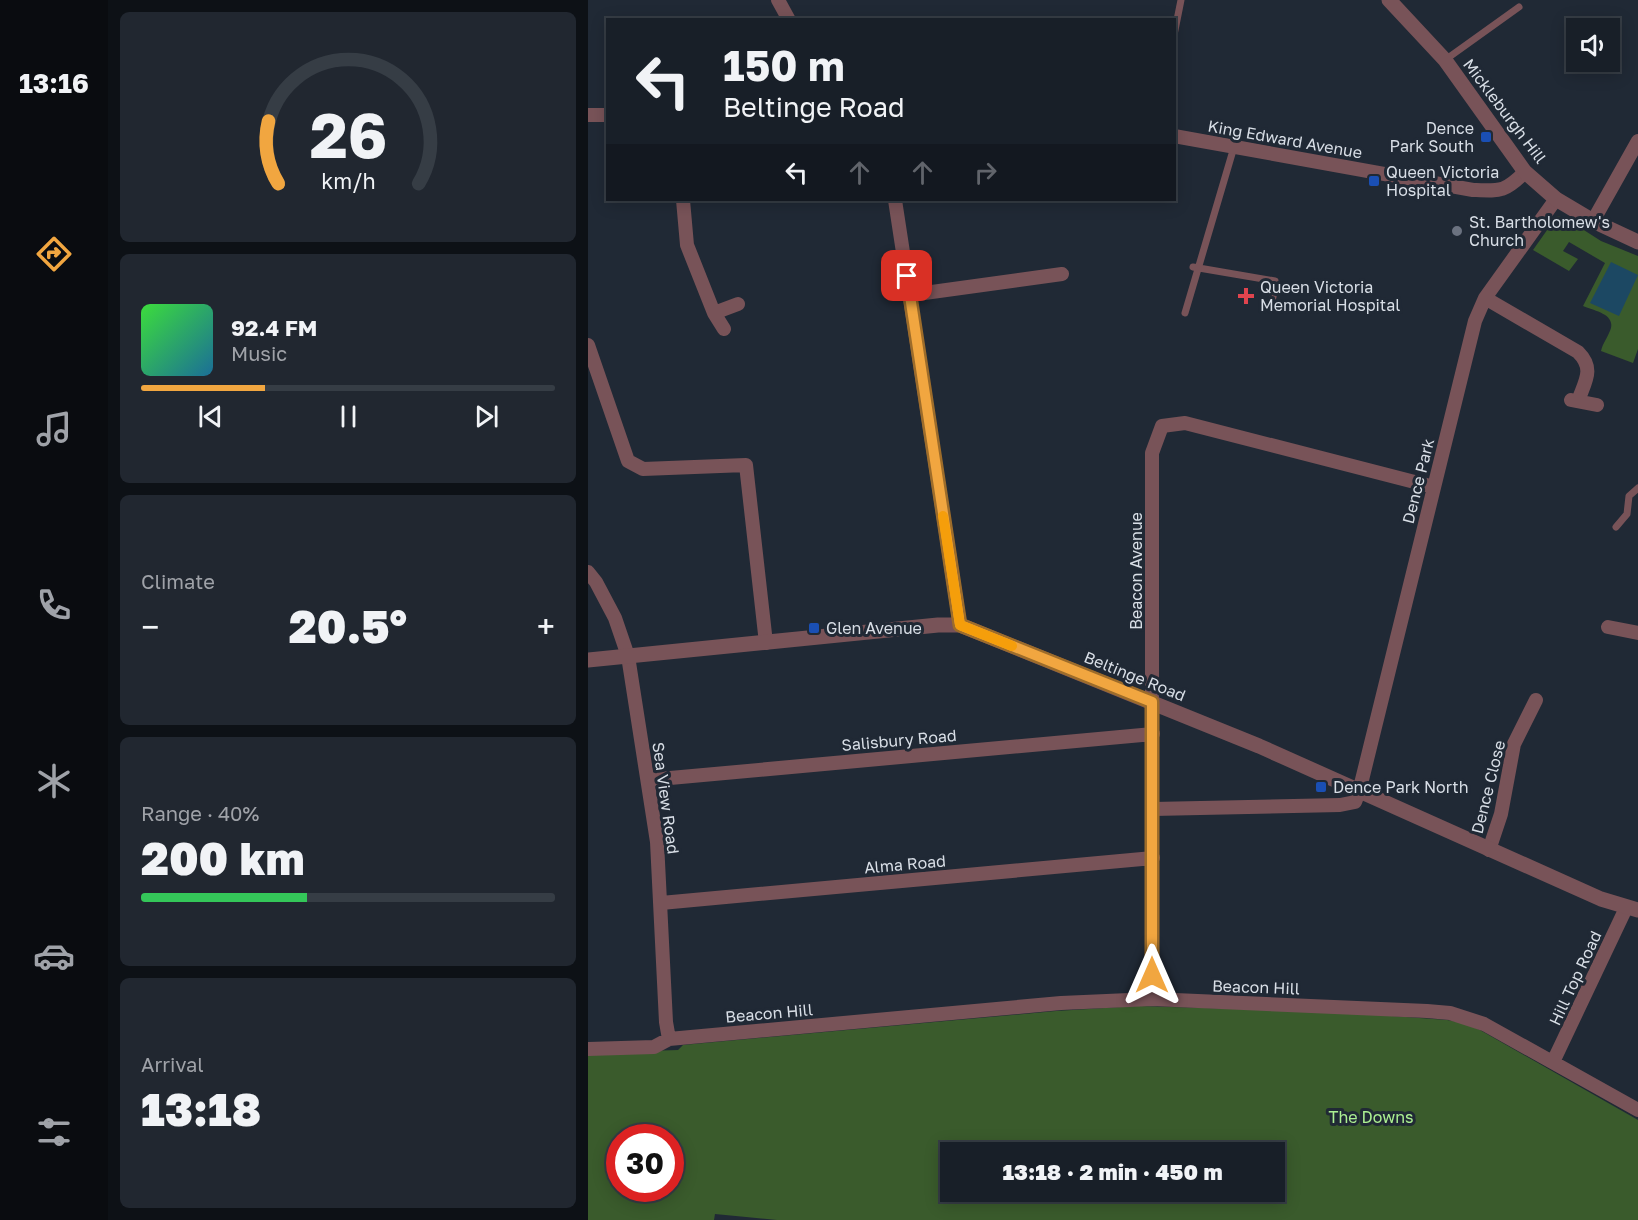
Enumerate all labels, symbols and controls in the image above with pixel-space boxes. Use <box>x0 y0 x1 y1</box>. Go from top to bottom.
map controls <box>1566 18 1620 72</box>
button: sound <box>1566 18 1620 72</box>
text: 150 m <box>723 40 845 90</box>
icon: left <box>624 42 702 120</box>
street label: Mickleburgh Hill <box>1459 55 1551 167</box>
text: 13:16 <box>19 67 89 99</box>
text: Beltinge Road <box>723 91 905 123</box>
text: 26 <box>309 97 387 172</box>
street label: King Edward Avenue <box>1206 116 1364 162</box>
place label: Dence Park South <box>1390 118 1474 156</box>
marker: Dence Park South <box>1479 130 1493 144</box>
icon: left <box>780 156 813 189</box>
icon: ahead <box>843 156 876 189</box>
icon: ahead <box>906 156 939 189</box>
icon: right <box>969 156 1002 189</box>
place label: Queen Victoria Hospital <box>1386 162 1499 200</box>
text: km/h <box>321 168 375 194</box>
marker: Queen Victoria Hospital <box>1367 174 1381 188</box>
place label: St. Bartholomew's Church <box>1469 212 1610 250</box>
marker: St. Bartholomew's Church <box>1450 224 1464 238</box>
icon: directions <box>33 233 75 275</box>
pin <box>881 250 932 301</box>
icon: arrive <box>890 259 923 292</box>
place label: Queen Victoria Memorial Hospital <box>1260 277 1400 315</box>
marker: Queen Victoria Memorial Hospital <box>1237 287 1255 305</box>
text: 92.4 FM <box>231 314 317 341</box>
text: Music <box>231 341 287 365</box>
icon: previous <box>194 400 227 433</box>
icon: pause <box>332 400 365 433</box>
icon: next <box>470 400 503 433</box>
icon: music <box>33 408 75 450</box>
street label: Dence Park <box>1398 436 1438 526</box>
street label: Beacon Avenue <box>1126 512 1146 630</box>
text: Climate <box>141 569 215 593</box>
icon: phone <box>33 584 75 626</box>
text: 20.5° <box>289 599 407 653</box>
text: − <box>141 607 159 646</box>
text: + <box>537 607 555 646</box>
place label: Glen Avenue <box>826 618 922 638</box>
marker: Glen Avenue <box>807 621 821 635</box>
street label: Beltinge Road <box>1081 647 1189 705</box>
street label: Salisbury Road <box>841 725 957 755</box>
street label: Dence Close <box>1467 738 1509 836</box>
street label: Sea View Road <box>648 741 684 855</box>
icon: climate <box>33 760 75 802</box>
place label: Dence Park North <box>1333 777 1469 797</box>
marker: Dence Park North <box>1314 780 1328 794</box>
text: Range · 40% <box>141 801 259 825</box>
text: 200 km <box>141 831 305 885</box>
street label: Alma Road <box>863 850 947 878</box>
street label: Hill Top Road <box>1544 928 1606 1028</box>
icon: car <box>33 935 75 977</box>
position arrow <box>1120 943 1184 1007</box>
street label: Beacon Hill <box>1212 975 1300 999</box>
street label: Beacon Hill <box>724 999 814 1027</box>
text: Arrival <box>141 1052 204 1076</box>
text: 13:18 <box>141 1082 261 1136</box>
park label: The Downs <box>1329 1107 1413 1127</box>
icon: filters <box>33 1111 75 1153</box>
speed limit sign: 30 <box>606 1124 684 1202</box>
text: 13:18 · 2 min · 450 m <box>1002 1158 1223 1185</box>

